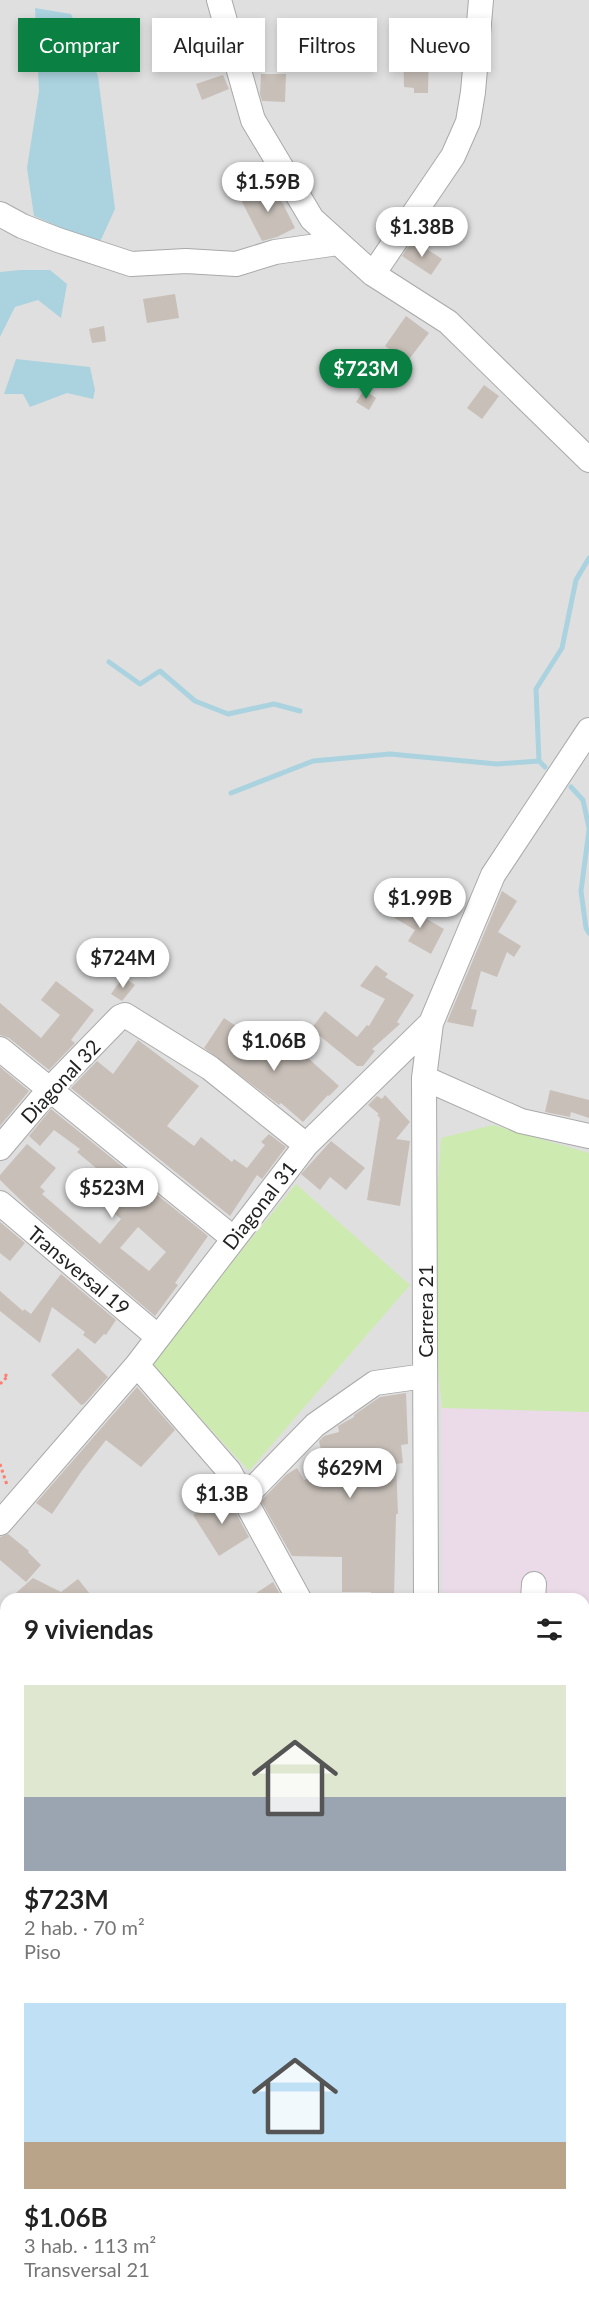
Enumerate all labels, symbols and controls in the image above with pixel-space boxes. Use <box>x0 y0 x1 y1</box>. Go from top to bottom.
chip: Comprar <box>18 18 140 72</box>
chip: Alquilar <box>152 18 265 72</box>
chip: Filtros <box>277 18 377 72</box>
chip: Nuevo <box>389 18 491 72</box>
pin: $1.59B <box>219 162 317 213</box>
text: $1.59B <box>236 169 300 193</box>
pin: $1.38B <box>373 207 471 258</box>
text: $1.38B <box>390 214 454 238</box>
pin: $723M <box>324 349 408 400</box>
text: $723M <box>333 356 399 380</box>
pin: $1.99B <box>371 878 469 929</box>
text: $1.99B <box>388 885 452 909</box>
pin: $724M <box>81 938 165 989</box>
text: $724M <box>90 945 156 969</box>
pin: $1.06B <box>225 1021 323 1072</box>
text: $1.06B <box>242 1028 306 1052</box>
street label: Diagonal 32 <box>15 1034 105 1128</box>
street label: Diagonal 31 <box>217 1156 301 1254</box>
pin: $523M <box>70 1168 154 1219</box>
text: $523M <box>79 1175 145 1199</box>
street label: Transversal 19 <box>23 1220 135 1320</box>
street label: Carrera 21 <box>413 1264 437 1358</box>
pin: $629M <box>308 1448 392 1499</box>
text: $629M <box>317 1455 383 1479</box>
pin: $1.3B <box>180 1474 264 1525</box>
text: $1.3B <box>196 1481 248 1505</box>
text: 9 viviendas <box>24 1613 153 1645</box>
icon: filters <box>533 1613 566 1646</box>
icon: home <box>241 1724 349 1832</box>
text: $723M <box>24 1883 109 1915</box>
text: 2 hab. · 70 m² <box>24 1915 145 1939</box>
text: Piso <box>24 1939 61 1963</box>
icon: home <box>241 2042 349 2150</box>
text: $1.06B <box>24 2201 108 2233</box>
text: 3 hab. · 113 m² <box>24 2233 156 2257</box>
text: Transversal 21 <box>24 2257 150 2281</box>

